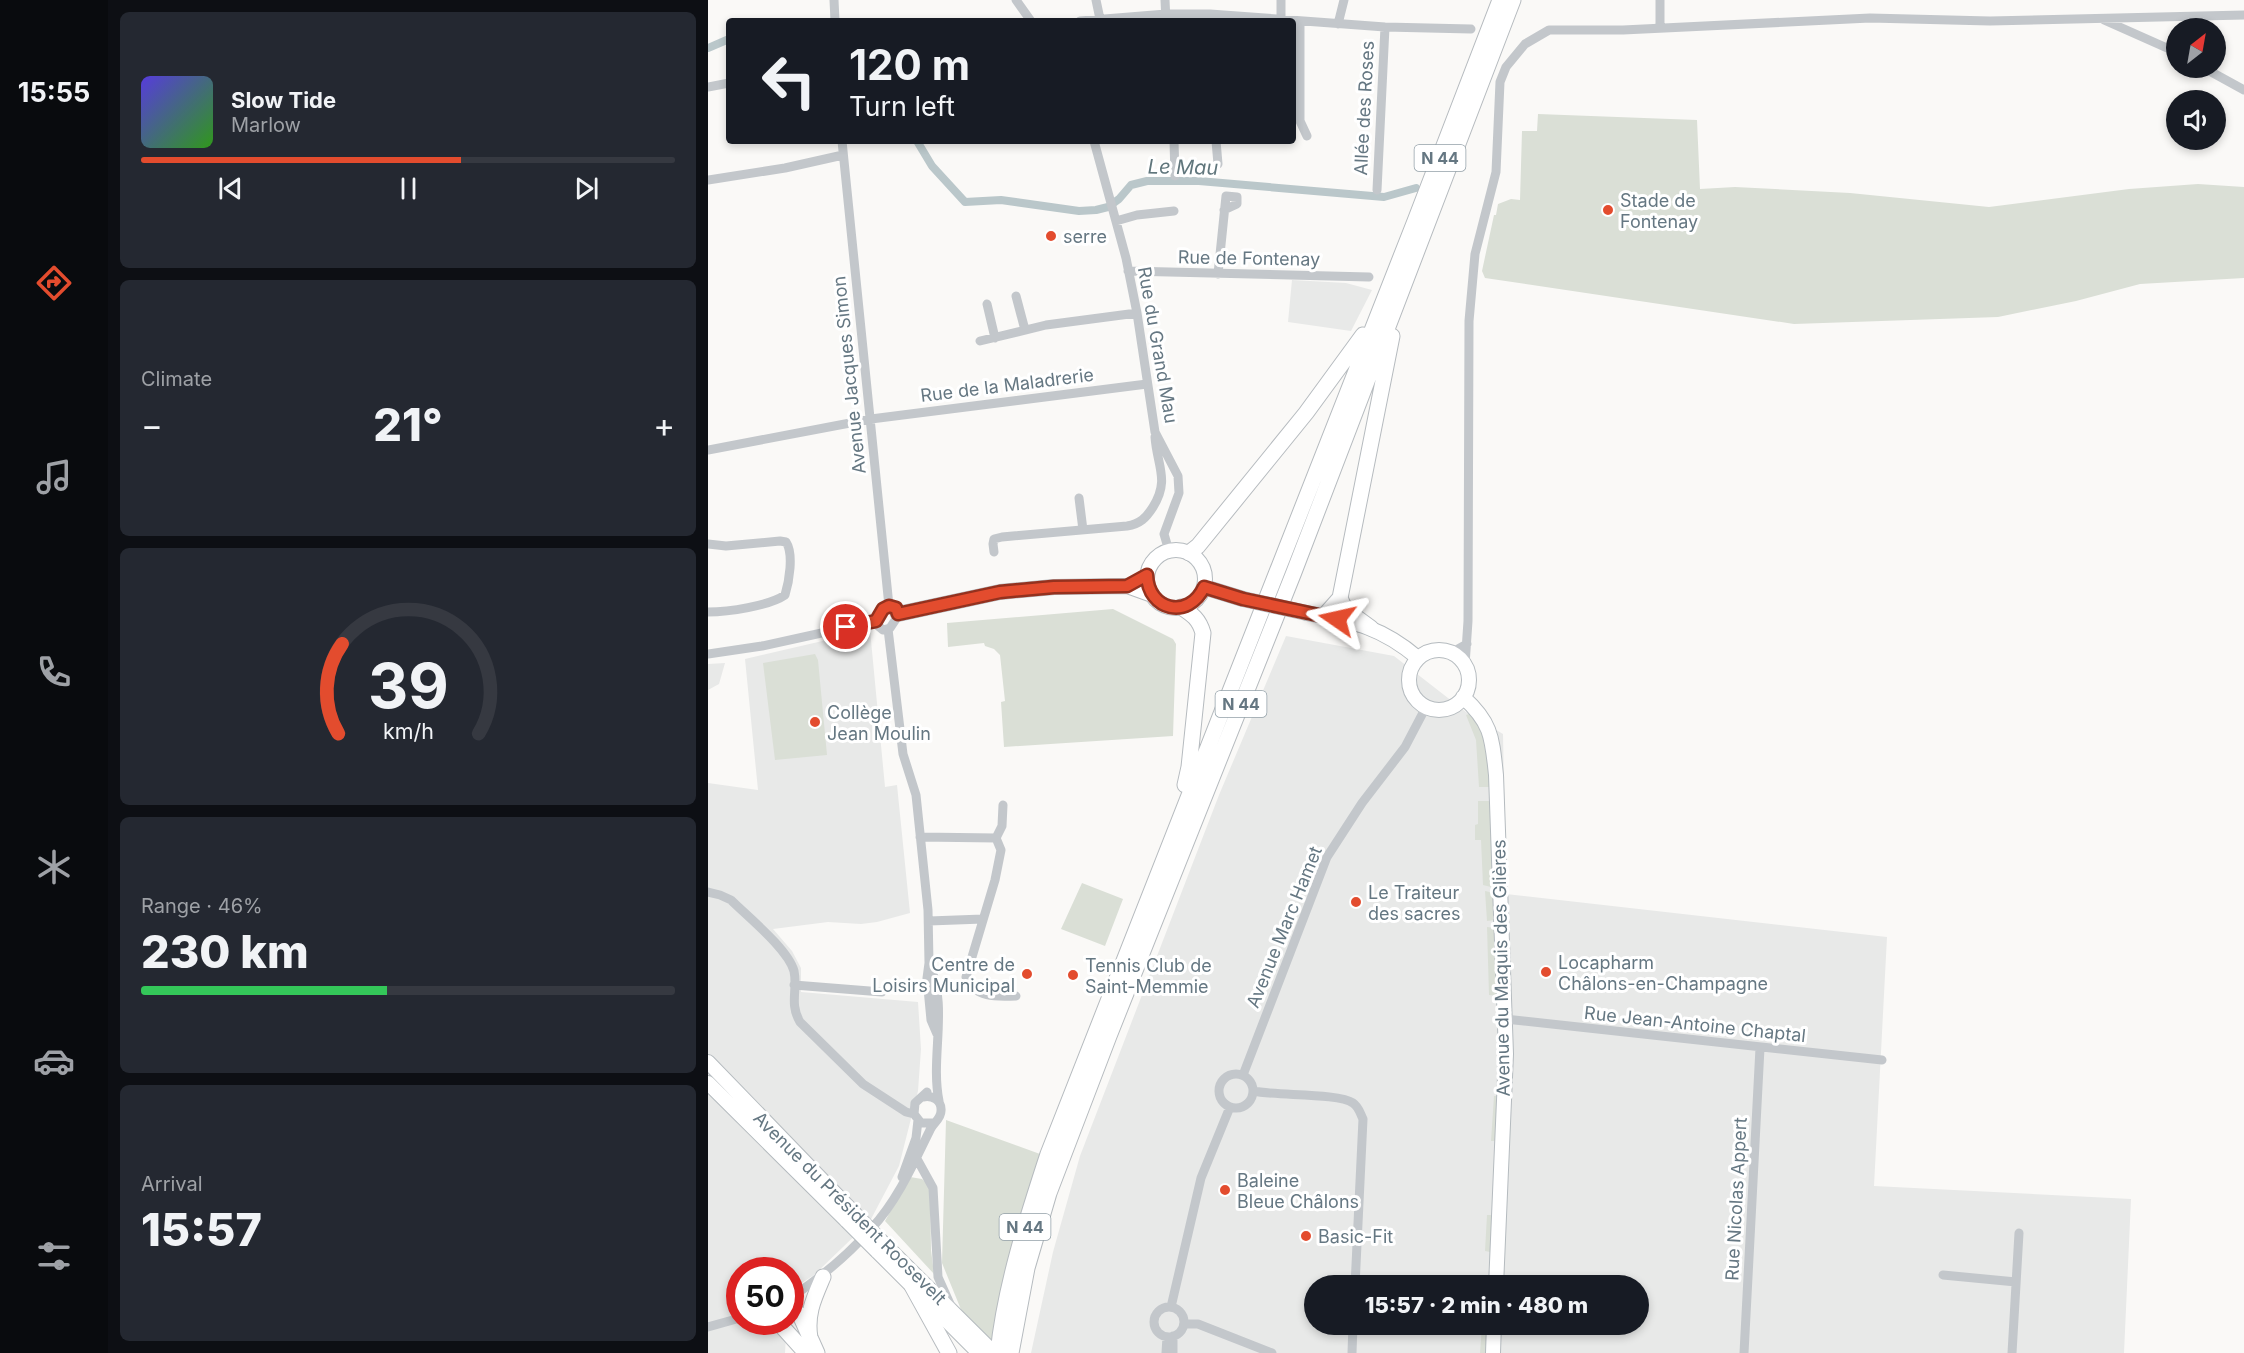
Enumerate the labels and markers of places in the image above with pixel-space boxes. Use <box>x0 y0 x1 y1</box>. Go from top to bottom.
place label: Stade de Fontenay <box>1620 190 1698 232</box>
marker: Stade de Fontenay <box>1601 203 1615 217</box>
place label: serre <box>1063 226 1107 247</box>
marker: serre <box>1044 229 1058 243</box>
pin <box>820 601 871 652</box>
place label: Collège Jean Moulin <box>827 702 931 744</box>
marker: Collège Jean Moulin <box>808 715 822 729</box>
place label: Le Traiteur des sacres <box>1368 882 1460 924</box>
marker: Le Traiteur des sacres <box>1349 895 1363 909</box>
place label: Locapharm Châlons-en-Champagne <box>1558 952 1768 994</box>
place label: Centre de Loisirs Municipal <box>872 954 1015 996</box>
place label: Tennis Club de Saint-Memmie <box>1085 955 1212 997</box>
marker: Locapharm Châlons-en-Champagne <box>1539 965 1553 979</box>
marker: Centre de Loisirs Municipal <box>1020 967 1034 981</box>
marker: Tennis Club de Saint-Memmie <box>1066 968 1080 982</box>
place label: Baleine Bleue Châlons <box>1237 1170 1359 1212</box>
marker: Baleine Bleue Châlons <box>1218 1183 1232 1197</box>
place label: Basic-Fit <box>1318 1226 1393 1247</box>
marker: Basic-Fit <box>1299 1229 1313 1243</box>

